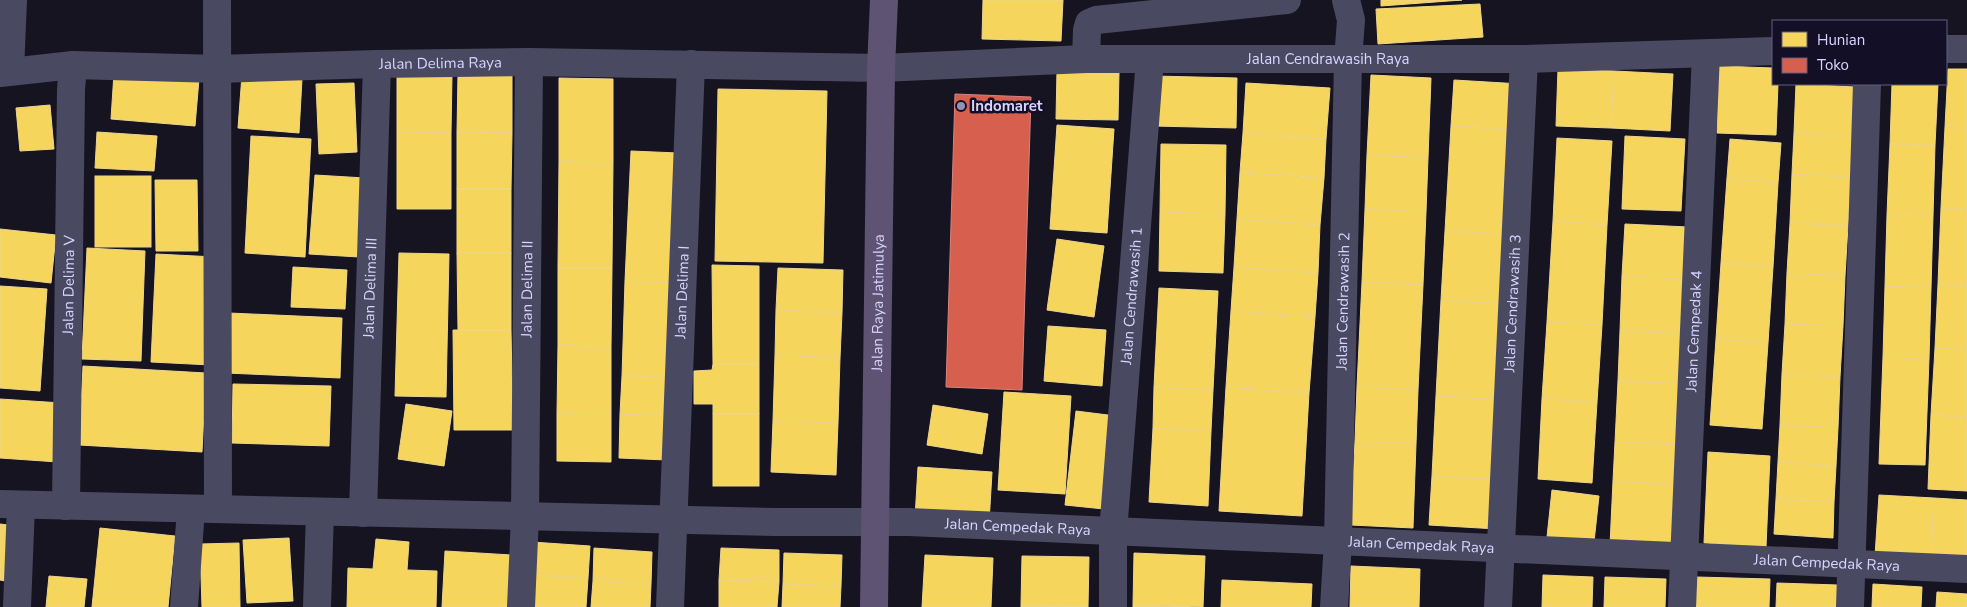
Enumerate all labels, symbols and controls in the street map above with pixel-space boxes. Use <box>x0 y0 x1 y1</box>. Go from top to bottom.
legend <box>1772 20 1947 85</box>
text: Hunian <box>1817 30 1865 50</box>
street label: Jalan Cendrawasih Raya <box>1246 49 1409 69</box>
street label: Jalan Delima Raya <box>378 52 502 74</box>
text: Toko <box>1817 55 1849 75</box>
place label: Indomaret <box>971 96 1043 116</box>
marker: Indomaret <box>955 100 967 112</box>
street label: Jalan Cendrawasih 1 <box>1116 226 1147 366</box>
street label: Jalan Cendrawasih 2 <box>1332 232 1354 371</box>
street label: Jalan Delima V <box>58 234 79 336</box>
street label: Jalan Raya Jatimulya <box>867 234 889 373</box>
street label: Jalan Cendrawasih 3 <box>1499 234 1526 374</box>
street label: Jalan Delima III <box>358 237 382 340</box>
street label: Jalan Delima II <box>517 240 537 339</box>
street label: Jalan Delima I <box>670 245 694 340</box>
street label: Jalan Cempedak 4 <box>1681 270 1707 394</box>
street label: Jalan Cempedak Raya <box>943 514 1091 540</box>
street label: Jalan Cempedak Raya <box>1347 531 1495 558</box>
street label: Jalan Cempedak Raya <box>1752 549 1900 576</box>

